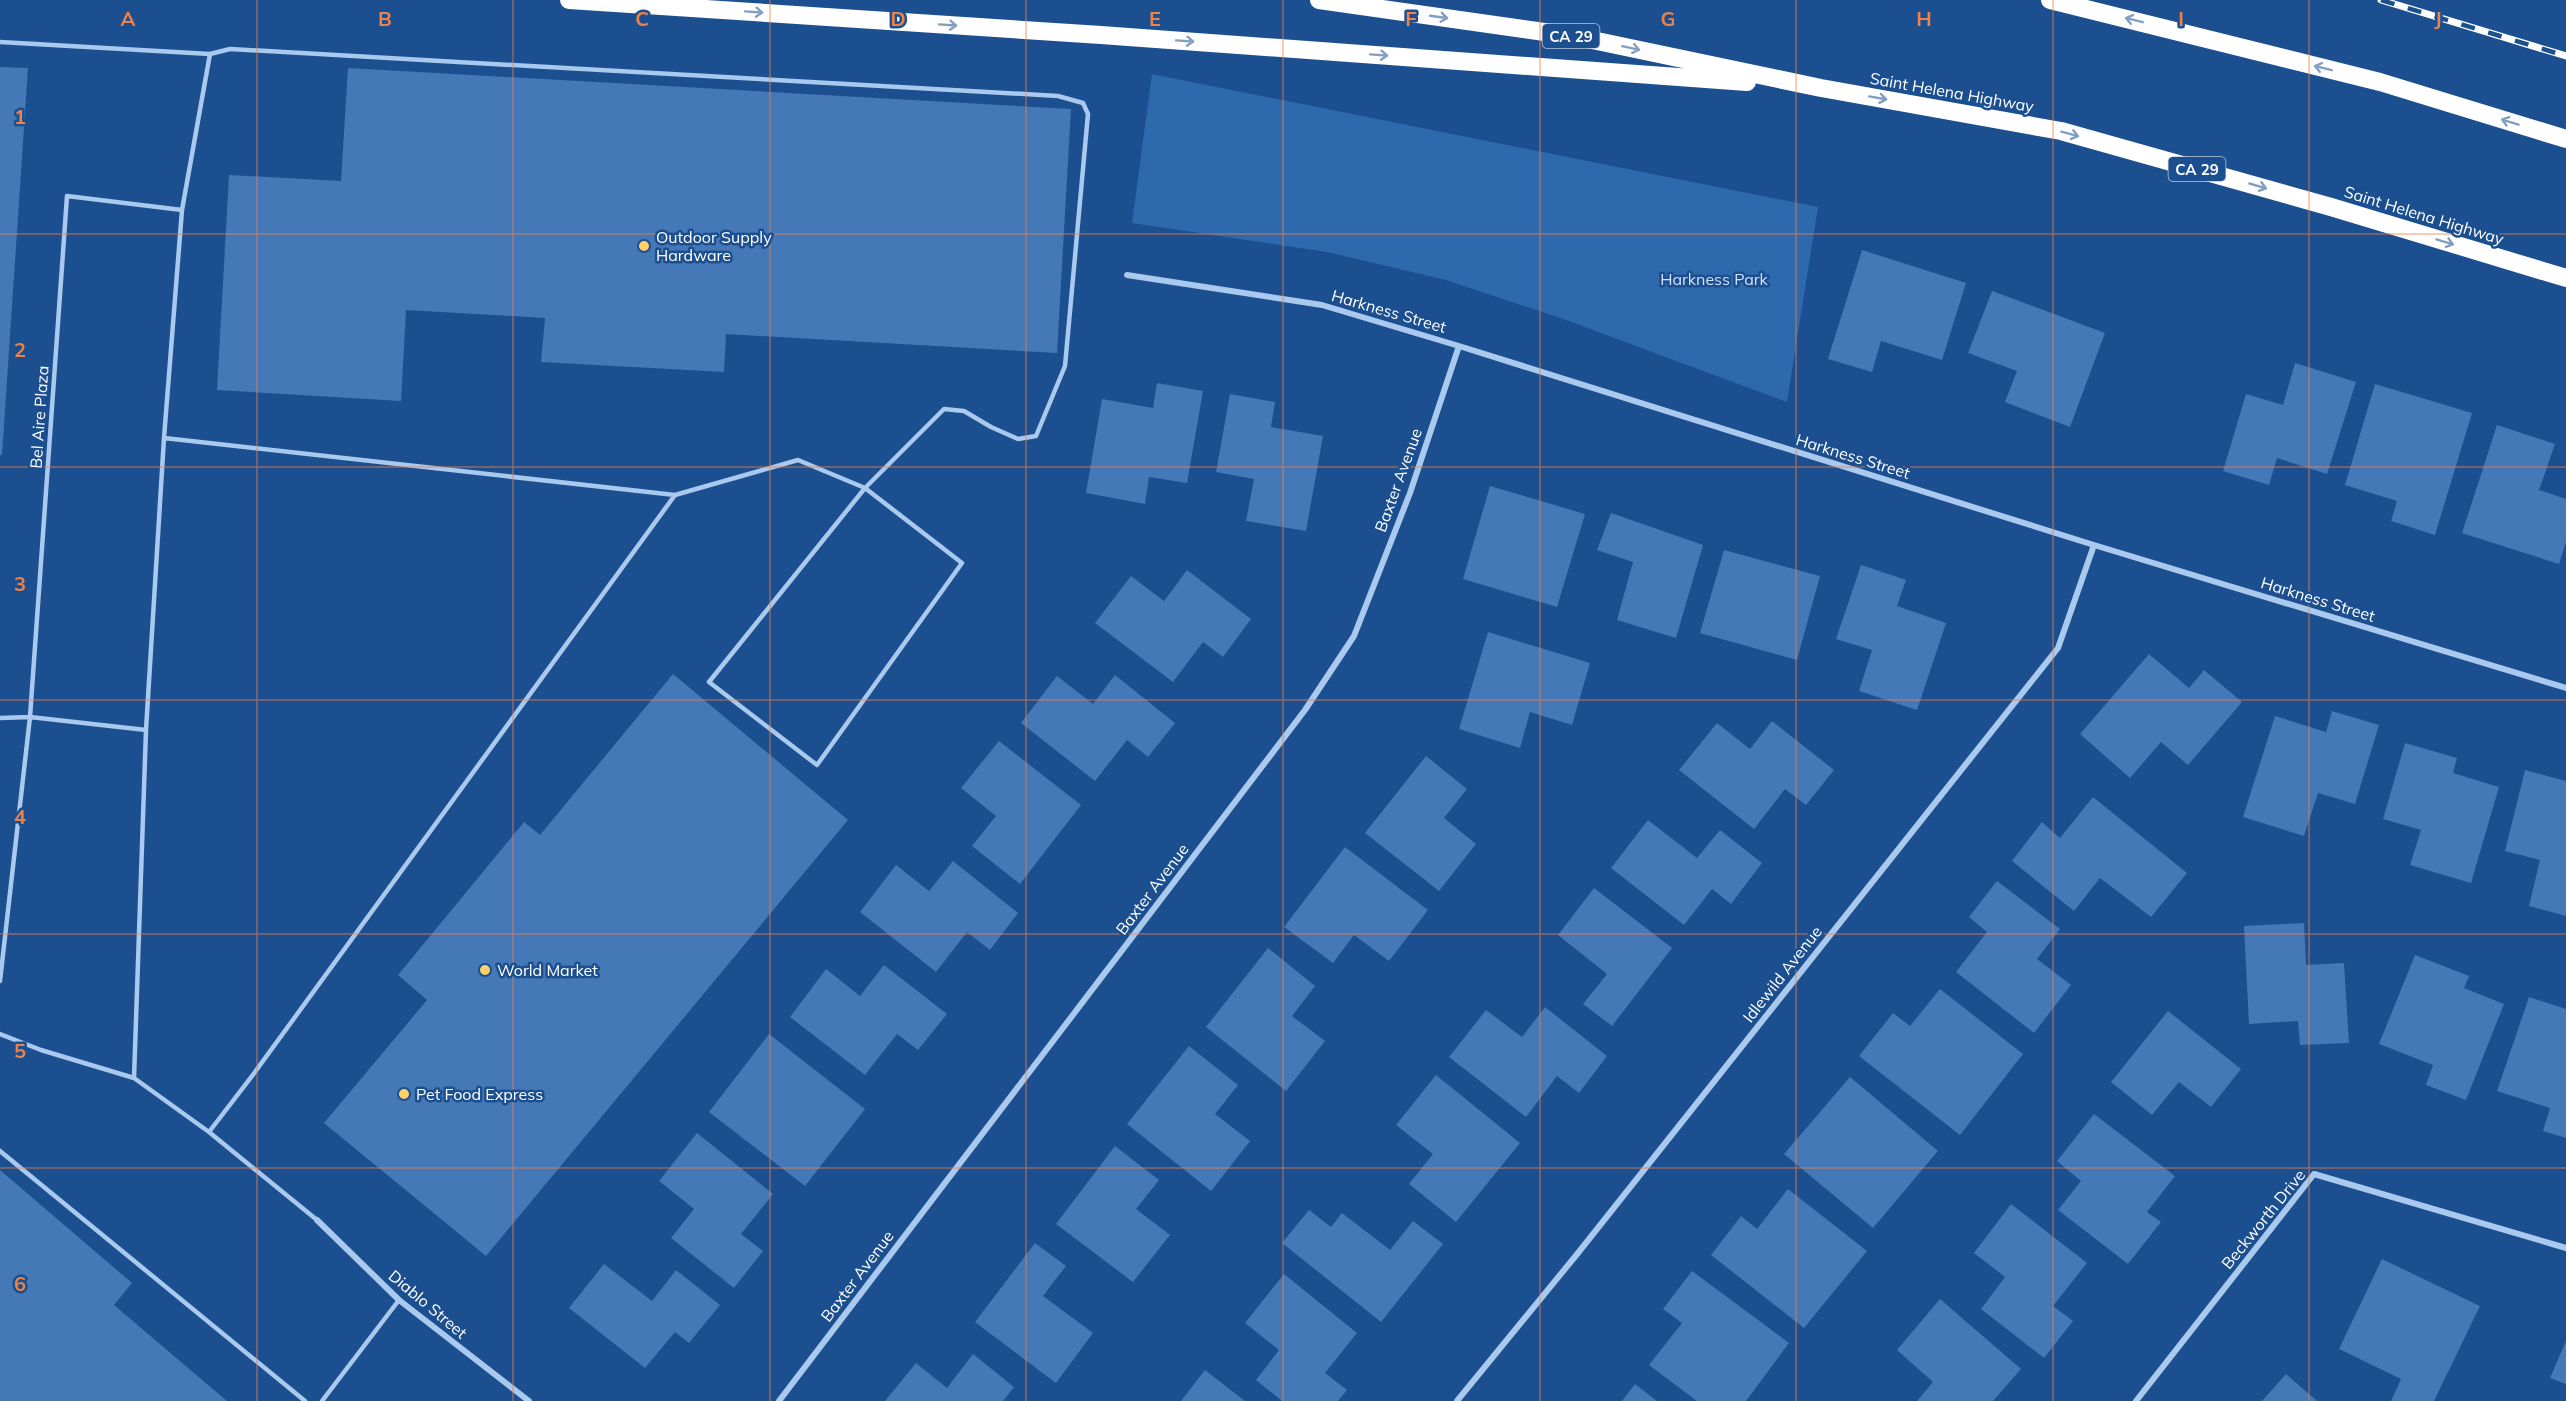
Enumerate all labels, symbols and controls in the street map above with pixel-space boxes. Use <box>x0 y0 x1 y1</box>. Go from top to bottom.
text: A <box>121 6 136 31</box>
text: B <box>378 6 392 31</box>
text: C <box>635 6 649 31</box>
text: D <box>890 6 906 31</box>
text: E <box>1149 6 1161 31</box>
text: F <box>1405 6 1417 31</box>
text: G <box>1661 6 1675 31</box>
text: H <box>1916 6 1932 31</box>
text: I <box>2178 6 2184 31</box>
text: J <box>2434 6 2442 31</box>
one-way arrow <box>743 7 763 18</box>
one-way arrow <box>1429 12 1448 23</box>
one-way arrow <box>2125 13 2144 25</box>
one-way arrow <box>938 19 958 30</box>
road number: CA 29 <box>1542 24 1600 48</box>
one-way arrow <box>1174 36 1194 47</box>
one-way arrow <box>1622 43 1641 55</box>
one-way arrow <box>1369 50 1389 61</box>
one-way arrow <box>2314 61 2333 73</box>
street label: Saint Helena Highway <box>1869 68 2036 116</box>
one-way arrow <box>1868 93 1887 104</box>
text: 1 <box>14 104 26 129</box>
one-way arrow <box>2501 116 2520 127</box>
one-way arrow <box>2060 128 2079 140</box>
road number: CA 29 <box>2168 157 2226 181</box>
one-way arrow <box>2248 181 2267 193</box>
street label: Saint Helena Highway <box>2342 181 2507 249</box>
place label: Outdoor Supply Hardware <box>656 227 772 265</box>
one-way arrow <box>2435 237 2454 248</box>
marker: Outdoor Supply Hardware <box>637 239 651 253</box>
park label: Harkness Park <box>1660 269 1769 289</box>
street label: Harkness Street <box>1329 285 1449 337</box>
text: 2 <box>14 337 26 362</box>
street label: Bel Aire Plaza <box>25 365 53 469</box>
street label: Baxter Avenue <box>1370 425 1426 535</box>
street label: Harkness Street <box>1794 429 1913 483</box>
text: 3 <box>14 571 26 596</box>
street label: Harkness Street <box>2259 572 2378 626</box>
text: 4 <box>14 804 26 829</box>
street label: Baxter Avenue <box>1111 839 1193 939</box>
street label: Idlewild Avenue <box>1738 922 1826 1026</box>
place label: World Market <box>497 960 598 980</box>
marker: World Market <box>478 963 492 977</box>
text: 5 <box>14 1038 26 1063</box>
place label: Pet Food Express <box>416 1084 543 1104</box>
marker: Pet Food Express <box>397 1087 411 1101</box>
street label: Beckworth Drive <box>2217 1165 2309 1273</box>
street label: Baxter Avenue <box>816 1226 898 1326</box>
street label: Diablo Street <box>385 1265 472 1343</box>
text: 6 <box>14 1271 26 1296</box>

